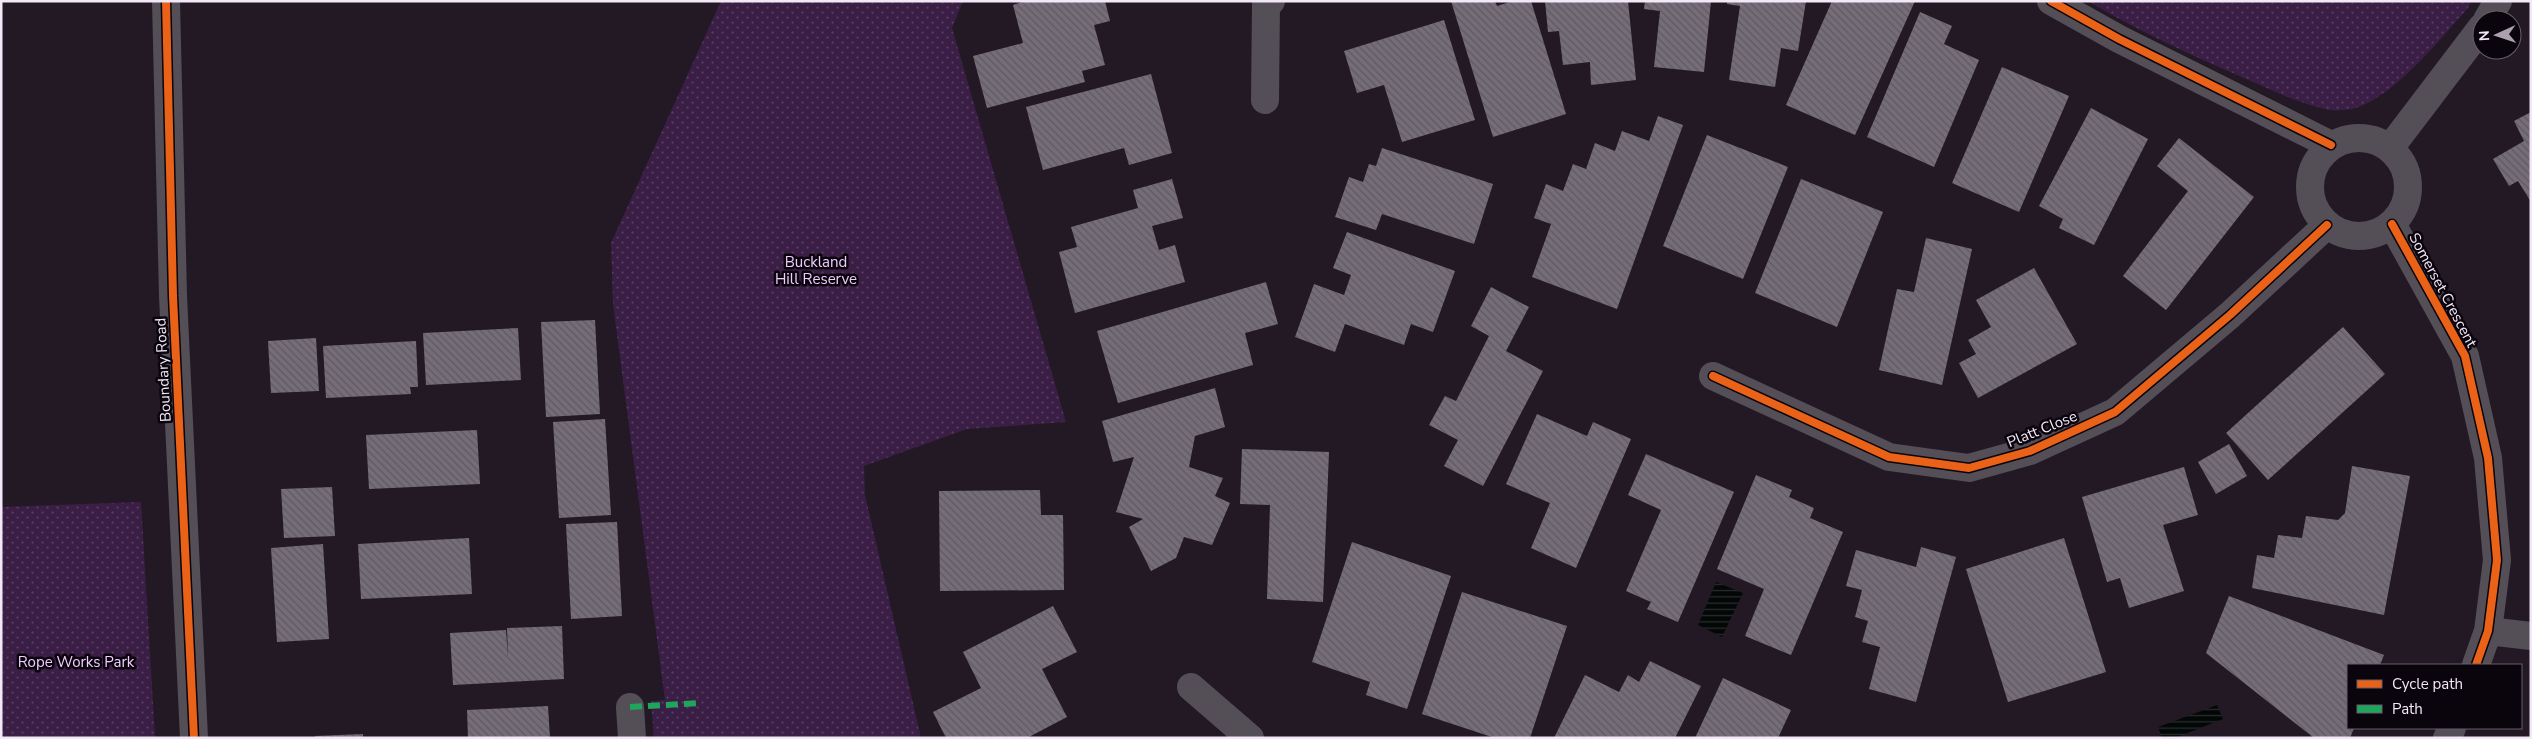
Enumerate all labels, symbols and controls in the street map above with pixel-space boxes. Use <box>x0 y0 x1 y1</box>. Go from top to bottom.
north arrow <box>2472 10 2522 60</box>
text: N <box>2475 30 2494 41</box>
street label: Somerset Crescent <box>2404 229 2482 351</box>
park label: Buckland Hill Reserve <box>775 252 857 289</box>
street label: Boundary Road <box>150 317 176 423</box>
street label: Platt Close <box>2004 406 2080 452</box>
park label: Rope Works Park <box>18 652 135 672</box>
legend <box>2347 664 2522 729</box>
text: Cycle path <box>2392 674 2463 694</box>
text: Path <box>2392 699 2423 719</box>

